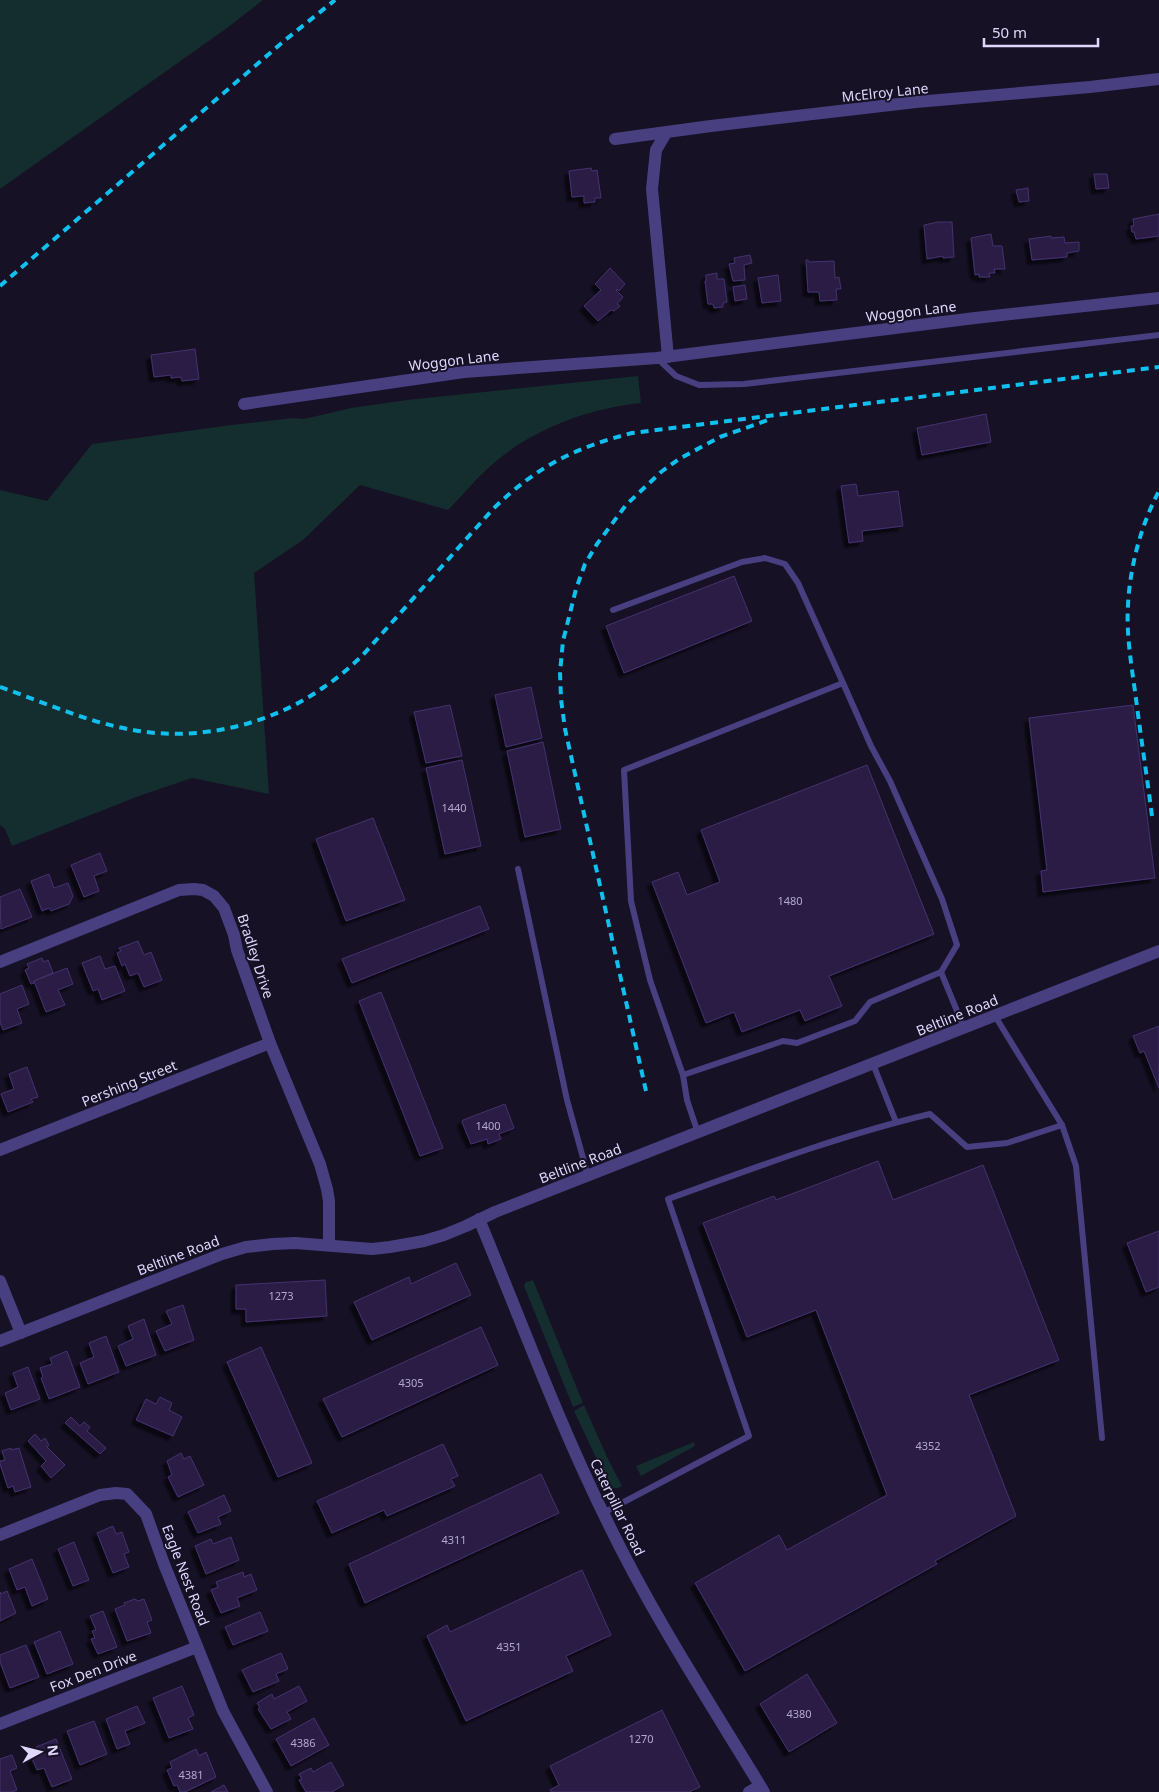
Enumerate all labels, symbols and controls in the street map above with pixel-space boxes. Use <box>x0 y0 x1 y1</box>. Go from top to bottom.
scale bar <box>984 15 1098 47</box>
text: 50 m <box>992 22 1027 42</box>
street label: McElroy Lane <box>841 78 929 106</box>
street label: Woggon Lane <box>865 296 957 326</box>
street label: Woggon Lane <box>408 345 500 375</box>
house number: 1440 <box>441 800 467 815</box>
house number: 1480 <box>777 893 803 908</box>
street label: Bradley Drive <box>233 911 279 1001</box>
street label: Beltline Road <box>913 990 1001 1040</box>
street label: Pershing Street <box>79 1055 179 1111</box>
house number: 1400 <box>475 1118 501 1133</box>
street label: Beltline Road <box>536 1139 624 1187</box>
street label: Beltline Road <box>134 1231 222 1279</box>
house number: 1273 <box>268 1288 294 1303</box>
house number: 4305 <box>398 1375 424 1390</box>
house number: 4352 <box>915 1438 941 1453</box>
street label: Caterpillar Road <box>586 1455 650 1559</box>
street label: Eagle Nest Road <box>158 1522 214 1628</box>
house number: 4311 <box>441 1532 467 1547</box>
house number: 4351 <box>496 1639 522 1654</box>
street label: Fox Den Drive <box>47 1646 139 1696</box>
house number: 4380 <box>786 1706 812 1721</box>
north arrow <box>15 1727 65 1777</box>
house number: 1270 <box>628 1731 654 1746</box>
house number: 4386 <box>290 1735 316 1750</box>
text: N <box>43 1744 64 1757</box>
house number: 4381 <box>178 1767 204 1782</box>

